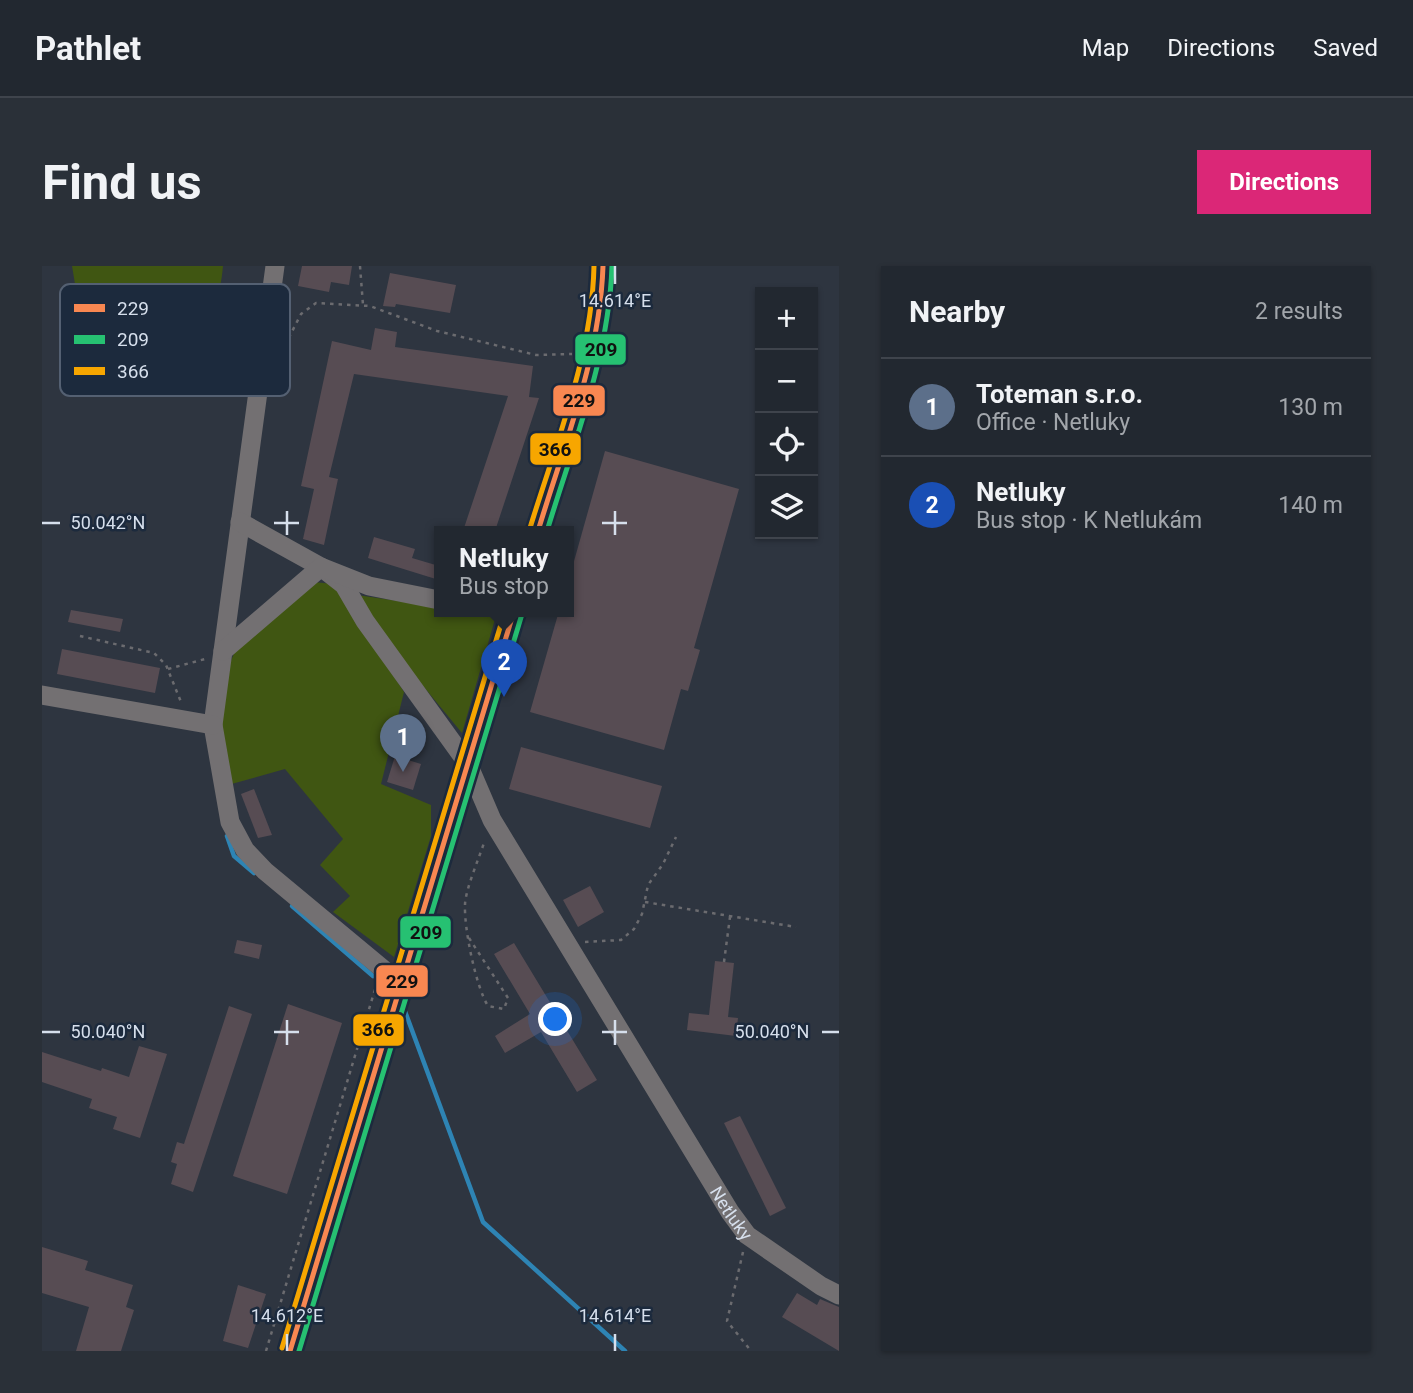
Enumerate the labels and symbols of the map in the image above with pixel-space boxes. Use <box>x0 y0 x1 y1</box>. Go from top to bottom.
legend <box>60 284 290 396</box>
text: 14.614°E <box>579 290 651 311</box>
text: 229 <box>117 297 149 320</box>
text: 209 <box>117 328 149 351</box>
line badge: 209 <box>574 333 627 366</box>
text: 209 <box>585 338 617 361</box>
text: 366 <box>117 360 149 383</box>
line badge: 229 <box>552 384 606 417</box>
text: 229 <box>563 389 595 412</box>
line badge: 366 <box>529 432 582 466</box>
text: 366 <box>539 438 571 461</box>
text: 50.042°N <box>71 512 145 533</box>
pin: 2 <box>481 639 527 697</box>
pin: 1 <box>380 714 426 772</box>
line badge: 209 <box>399 915 452 949</box>
text: 209 <box>410 921 442 944</box>
line badge: 229 <box>375 964 429 998</box>
text: 229 <box>386 970 418 993</box>
your location <box>538 1002 572 1036</box>
line badge: 366 <box>352 1013 405 1047</box>
text: 366 <box>362 1018 394 1041</box>
text: 50.040°N <box>71 1021 145 1042</box>
text: 50.040°N <box>735 1021 809 1042</box>
street label: Netluky <box>706 1182 758 1244</box>
text: 14.612°E <box>251 1305 323 1326</box>
text: 14.614°E <box>579 1305 651 1326</box>

